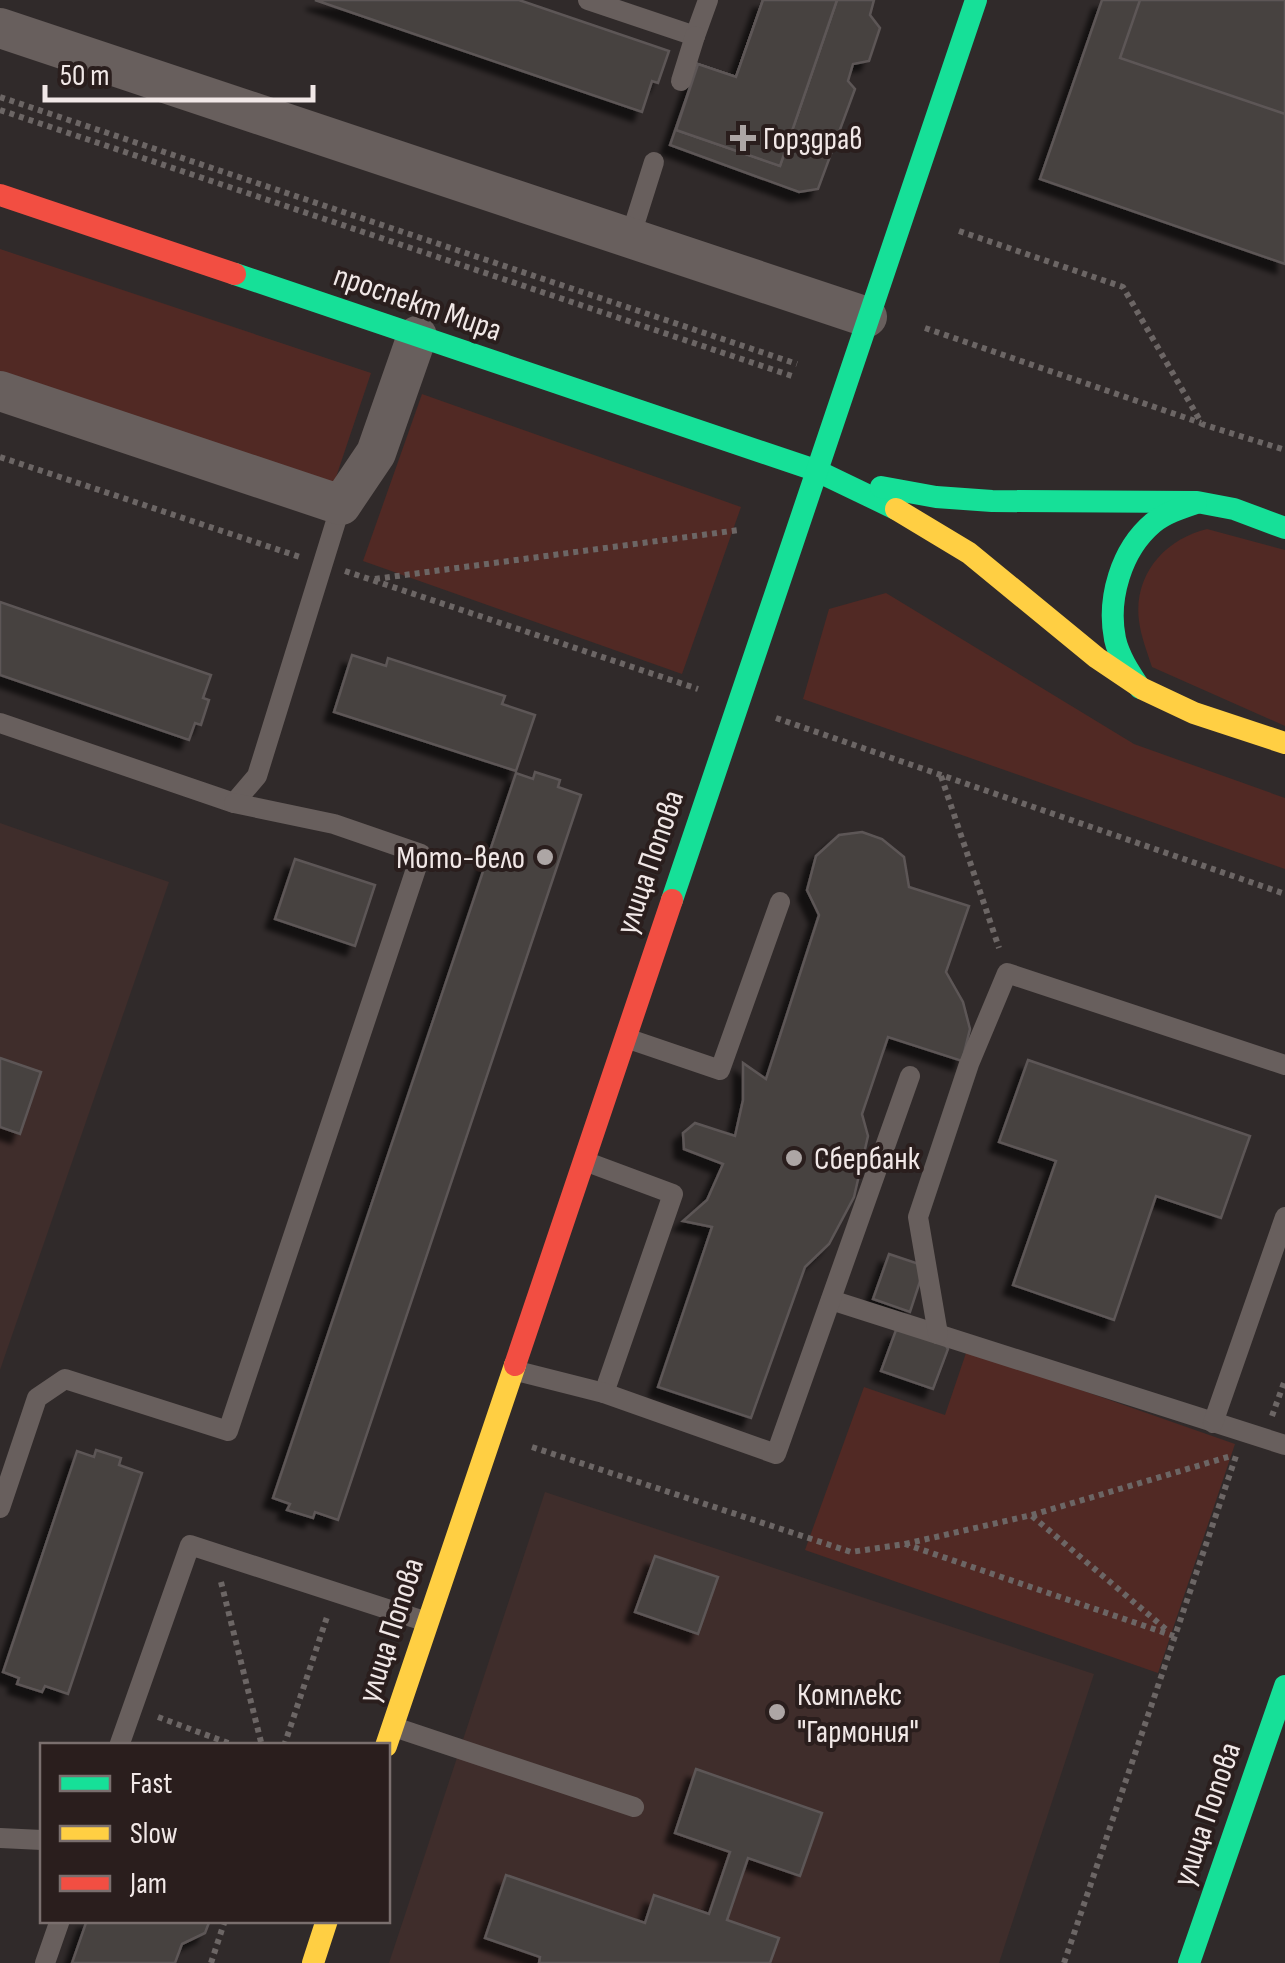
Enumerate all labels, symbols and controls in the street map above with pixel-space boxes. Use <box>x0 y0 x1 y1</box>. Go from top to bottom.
scale bar <box>45 40 312 102</box>
text: 50 m <box>60 58 109 94</box>
place label: Горздрав <box>763 120 863 159</box>
marker: Горздрав <box>732 127 754 149</box>
street label: проспект Мира <box>328 256 507 350</box>
street label: улица Попова <box>608 785 693 940</box>
place label: Мото-вело <box>396 839 525 878</box>
marker: Мото-вело <box>534 846 556 868</box>
place label: Сбербанк <box>814 1140 921 1179</box>
marker: Сбербанк <box>783 1147 805 1169</box>
street label: улица Попова <box>350 1553 433 1708</box>
place label: Комплекс "Гармония" <box>797 1676 919 1752</box>
marker: Комплекс "Гармония" <box>766 1701 788 1723</box>
street label: улица Попова <box>1165 1737 1250 1892</box>
legend <box>40 1743 390 1923</box>
text: Fast <box>130 1766 172 1802</box>
text: Slow <box>130 1816 178 1852</box>
text: Jam <box>129 1866 167 1902</box>

